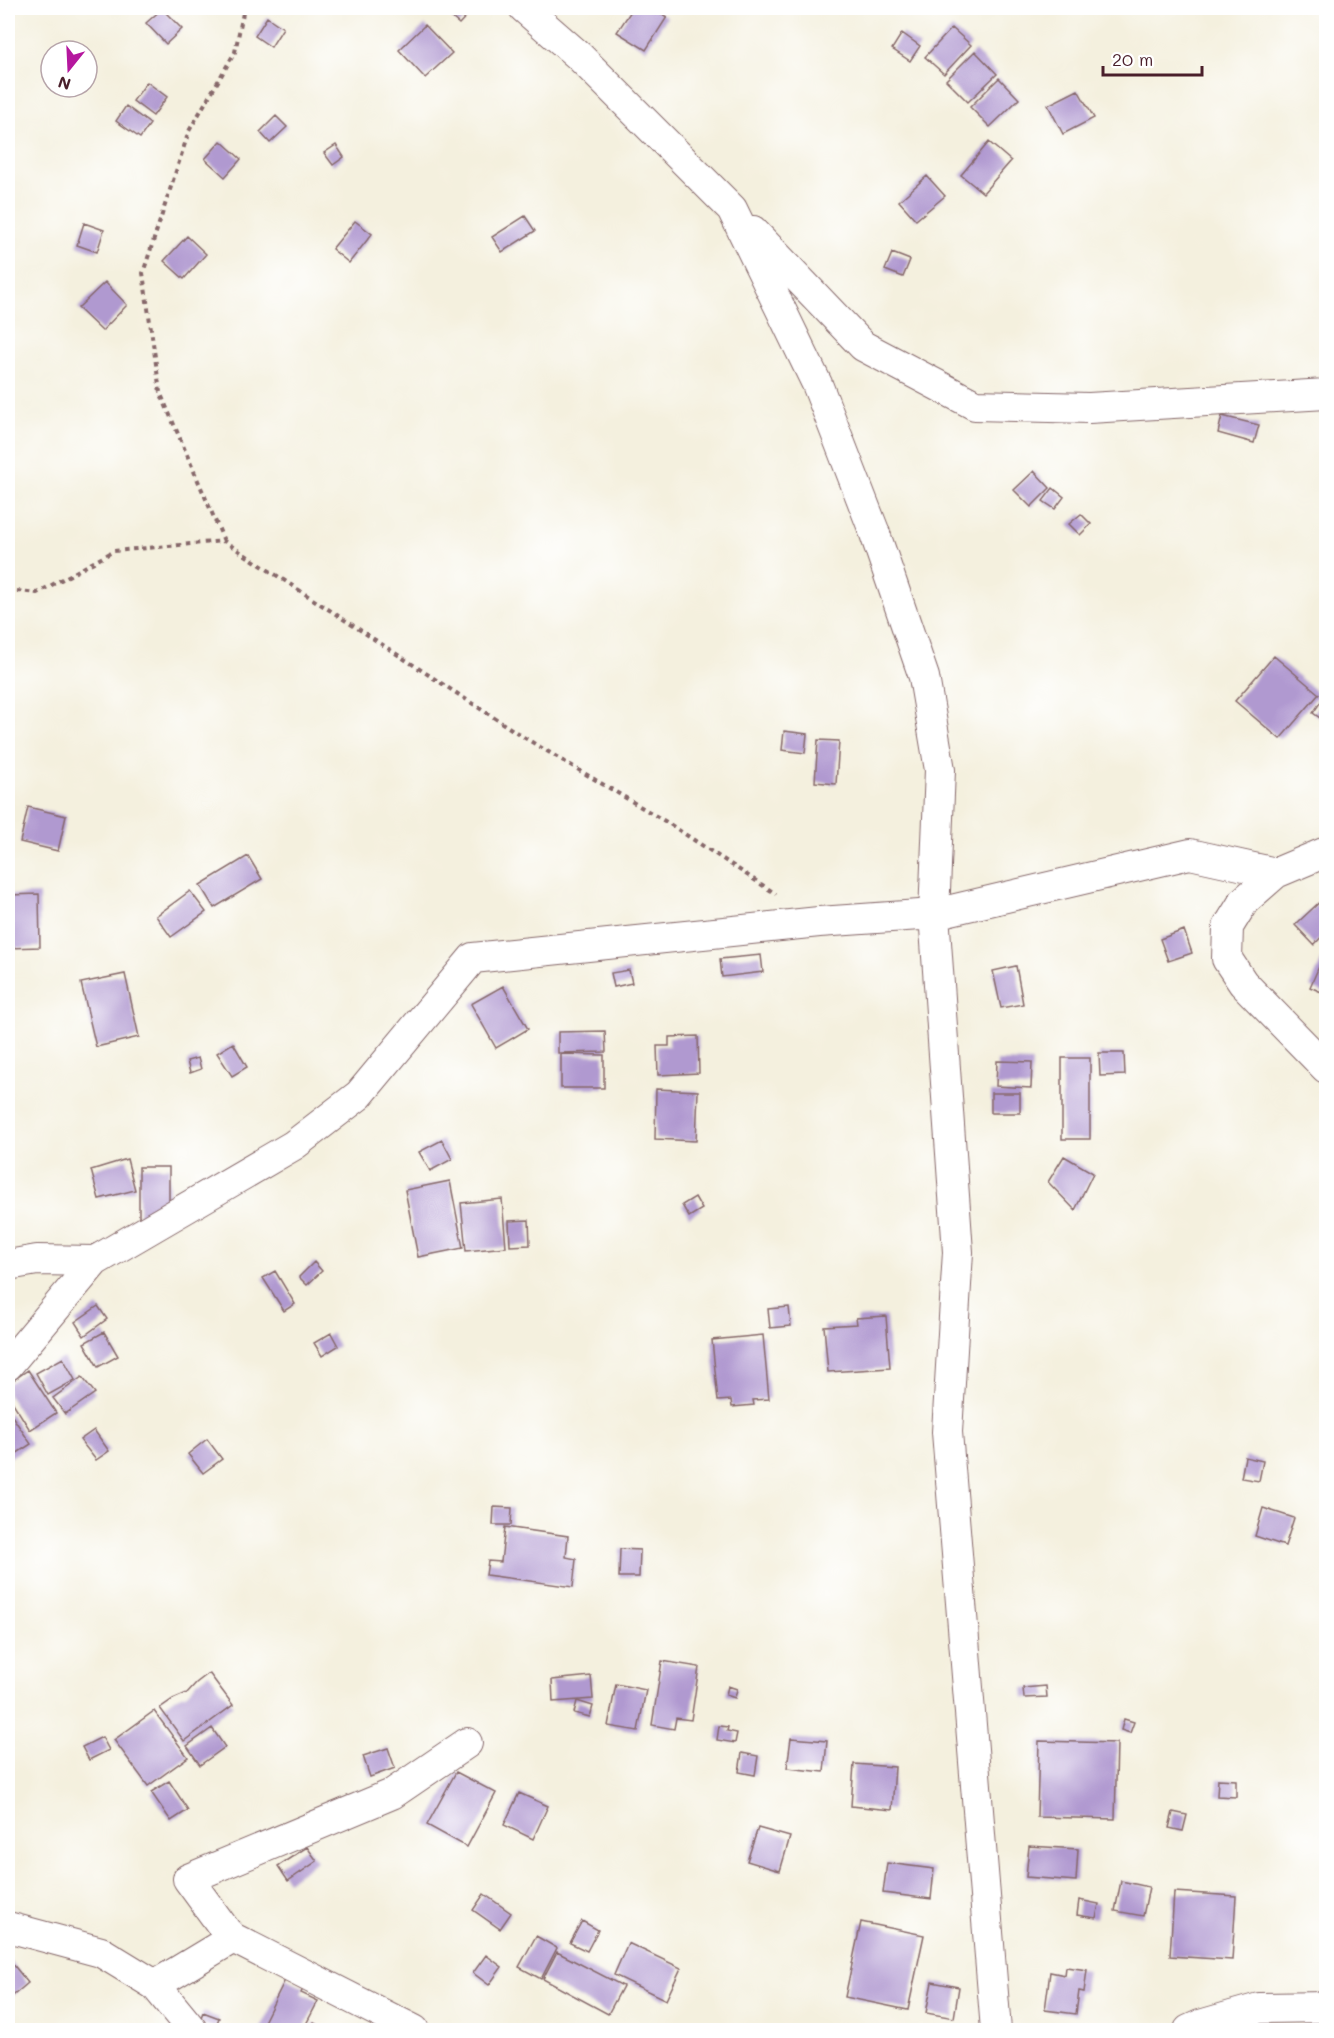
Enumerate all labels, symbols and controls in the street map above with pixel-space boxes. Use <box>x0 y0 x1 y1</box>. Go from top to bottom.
north arrow <box>39 39 99 99</box>
scale bar <box>1103 39 1202 77</box>
text: 20 m <box>1112 47 1153 71</box>
text: N <box>55 72 73 96</box>

